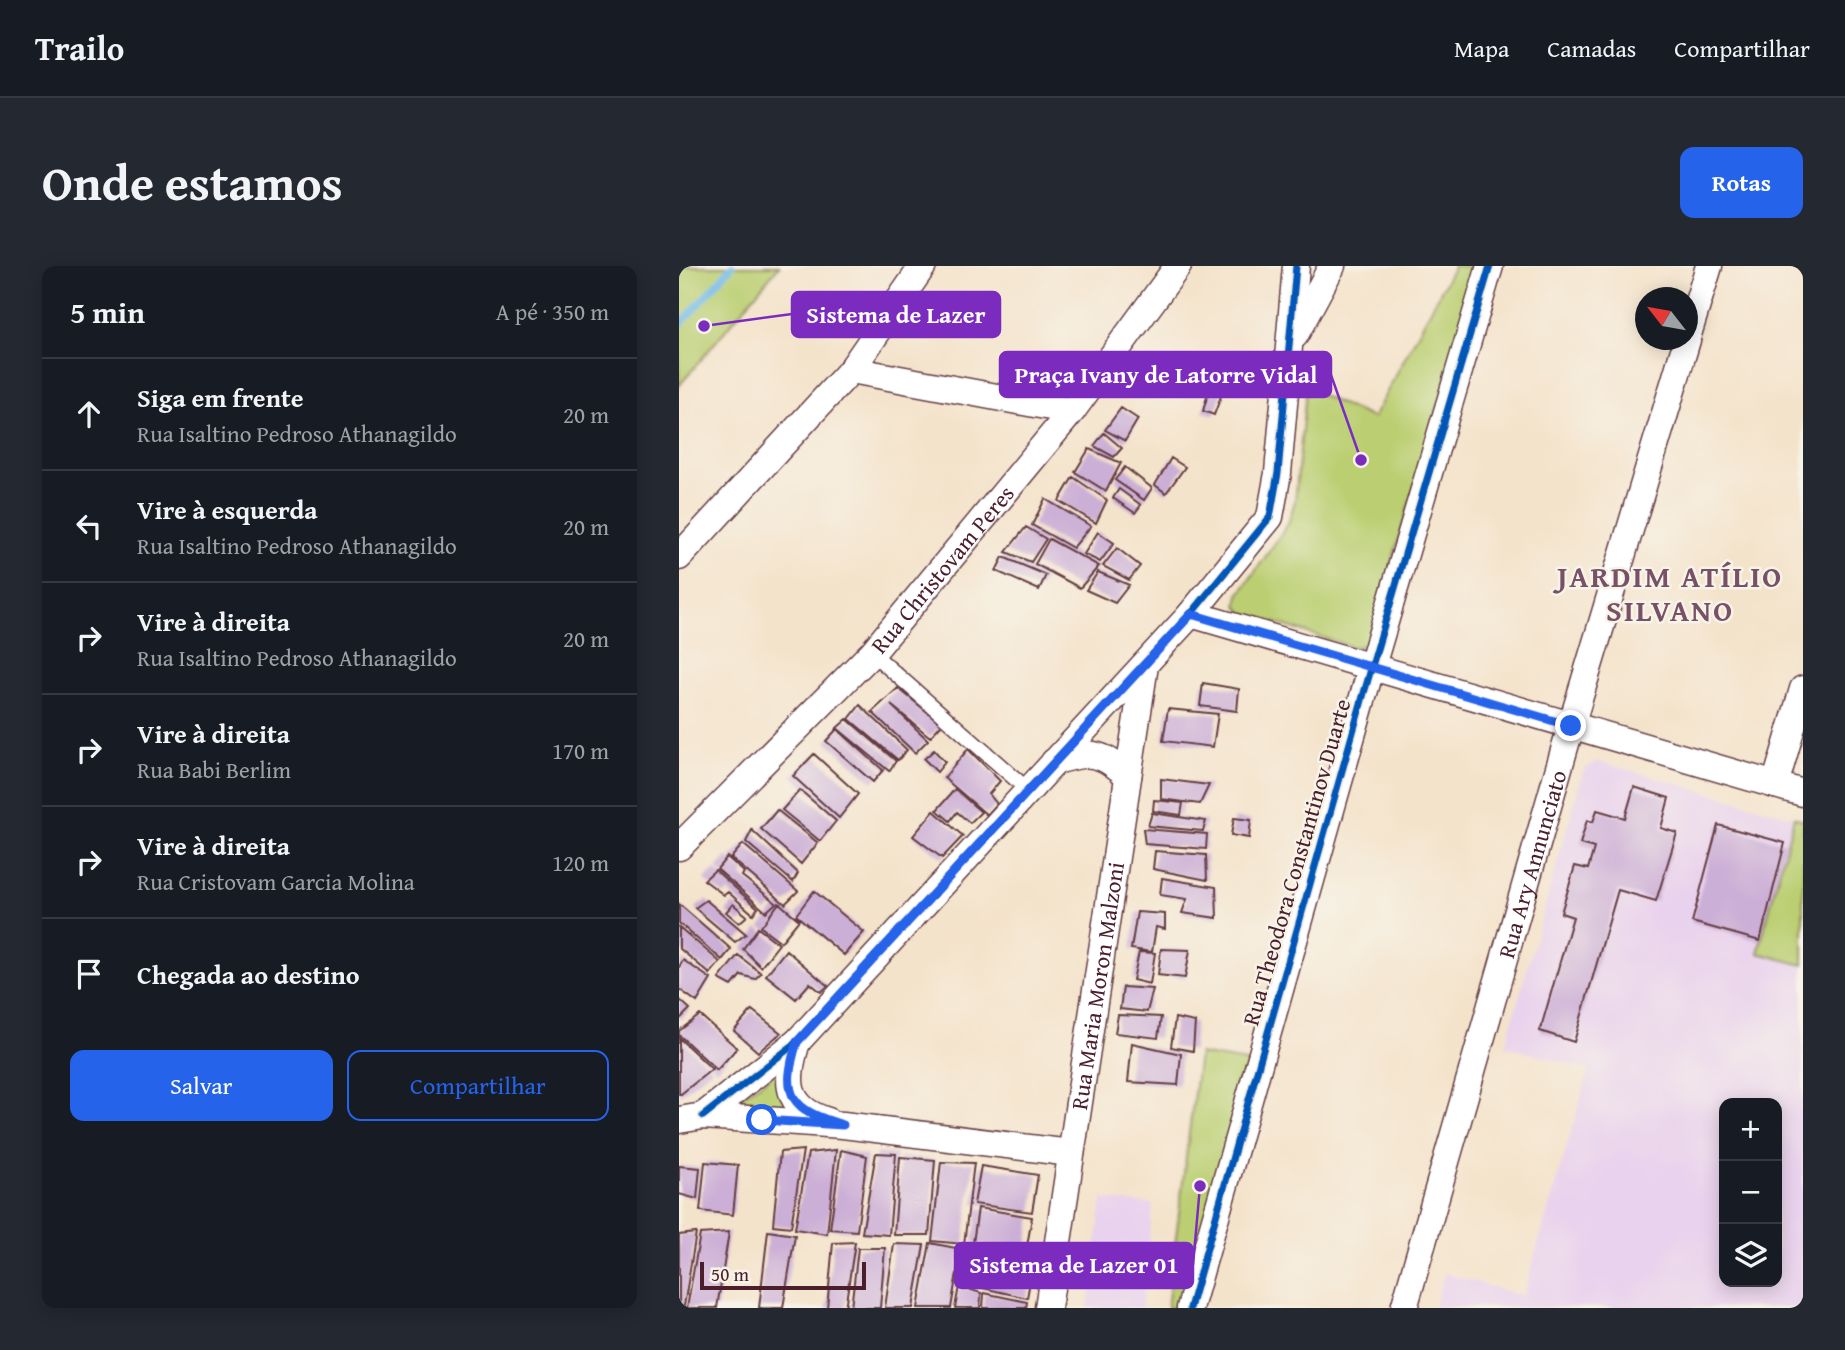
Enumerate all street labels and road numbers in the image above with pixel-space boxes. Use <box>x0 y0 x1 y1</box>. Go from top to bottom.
street label: Rua Christovam Peres <box>862 477 1021 660</box>
street label: Rua Theodora Constantinov Duarte <box>1234 695 1358 1029</box>
street label: Rua Ary Annunciato <box>1489 766 1574 962</box>
street label: Rua Maria Moron Malzoni <box>1062 859 1132 1112</box>

